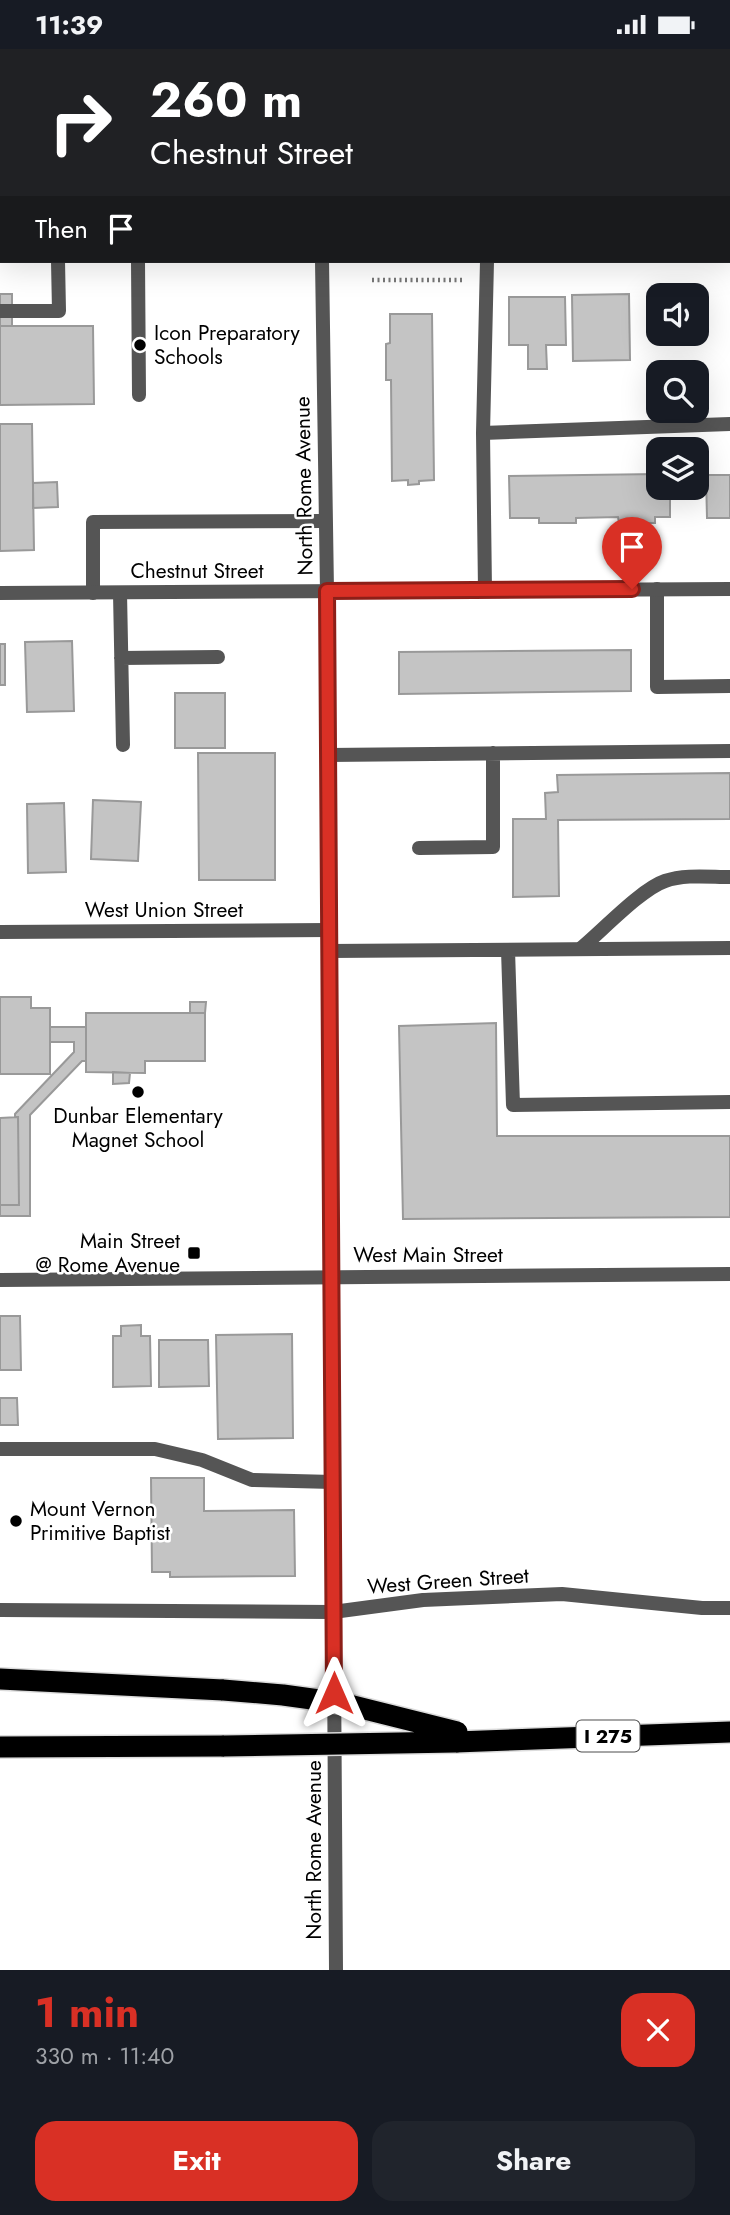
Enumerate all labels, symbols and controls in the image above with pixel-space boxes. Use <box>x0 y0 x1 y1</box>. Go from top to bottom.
text: 11:39 <box>35 6 103 44</box>
text: 260 m <box>150 65 302 135</box>
icon: right <box>35 77 126 168</box>
text: Chestnut Street <box>150 130 353 176</box>
text: Then <box>35 210 88 248</box>
icon: arrive <box>102 210 140 248</box>
map controls <box>646 283 709 500</box>
button: sound <box>646 283 709 346</box>
place label: Icon Preparatory Schools <box>154 318 300 372</box>
marker: Icon Preparatory Schools <box>132 337 148 353</box>
button: search <box>646 360 709 423</box>
street label: North Rome Avenue <box>287 396 321 576</box>
button: layers <box>646 437 709 500</box>
pin <box>602 517 662 589</box>
icon: arrive <box>613 528 651 566</box>
street label: Chestnut Street <box>130 556 264 586</box>
street label: West Union Street <box>85 895 243 925</box>
marker: Dunbar Elementary Magnet School <box>130 1084 146 1100</box>
place label: Dunbar Elementary Magnet School <box>53 1101 224 1155</box>
place label: Main Street @ Rome Avenue <box>35 1226 180 1280</box>
street label: West Main Street <box>353 1240 503 1270</box>
marker: Main Street @ Rome Avenue <box>186 1245 202 1261</box>
place label: Mount Vernon Primitive Baptist <box>30 1494 170 1548</box>
marker: Mount Vernon Primitive Baptist <box>8 1513 24 1529</box>
street label: West Green Street <box>366 1560 530 1602</box>
position arrow <box>297 1656 371 1730</box>
road number: I 275 <box>576 1721 640 1751</box>
street label: North Rome Avenue <box>299 1760 329 1940</box>
text: 1 min <box>35 1982 139 2043</box>
button: close <box>621 1993 695 2067</box>
text: 330 m · 11:40 <box>35 2039 174 2073</box>
button: Exit <box>35 2121 358 2201</box>
button: Share <box>372 2121 695 2201</box>

